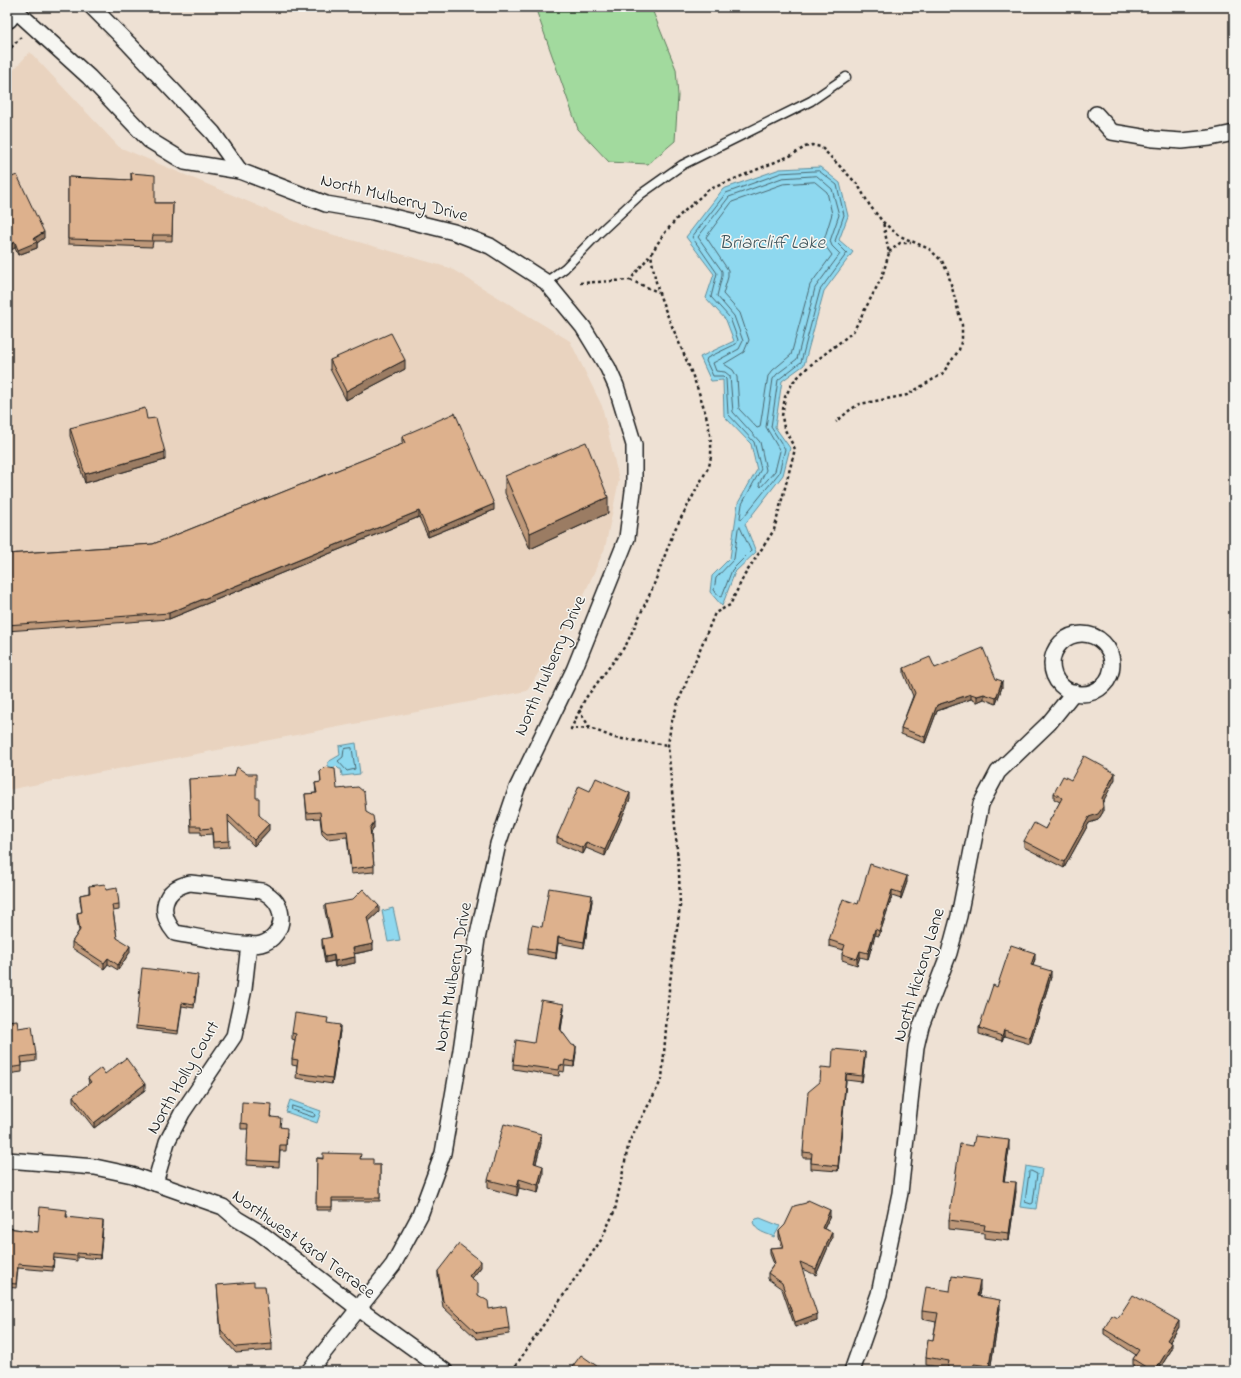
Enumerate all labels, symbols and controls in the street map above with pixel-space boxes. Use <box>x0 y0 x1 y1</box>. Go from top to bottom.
street label: North Mulberry Drive <box>317 168 471 230</box>
water label: Briarcliff Lake <box>719 230 826 257</box>
street label: North Mulberry Drive <box>508 591 594 740</box>
street label: North Mulberry Drive <box>428 899 480 1054</box>
street label: North Hickory Lane <box>887 904 953 1045</box>
street label: North Holly Court <box>141 1016 227 1140</box>
street label: Northwest 43rd Terrace <box>226 1184 381 1307</box>

